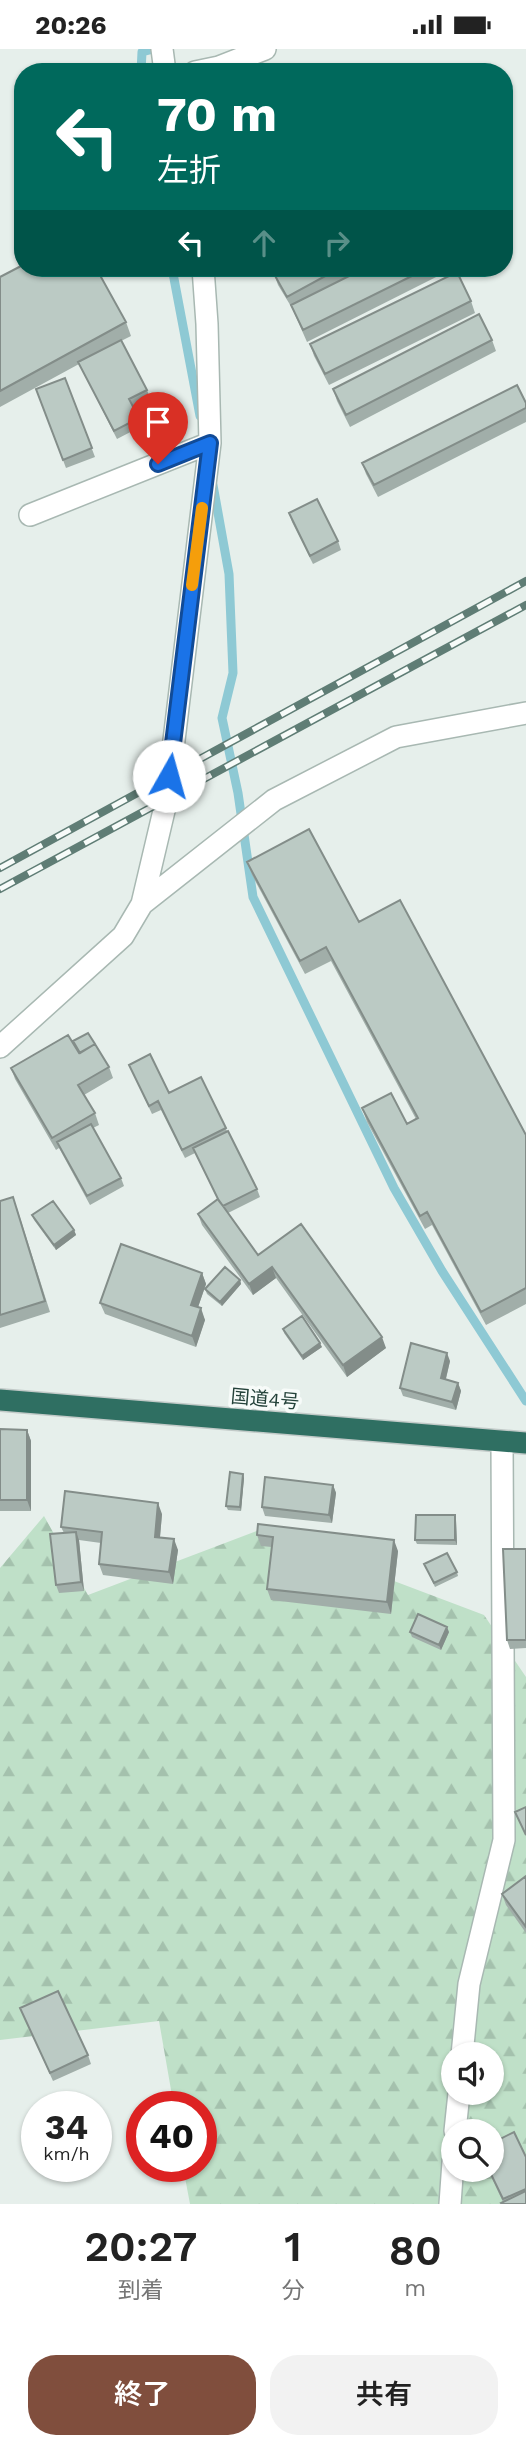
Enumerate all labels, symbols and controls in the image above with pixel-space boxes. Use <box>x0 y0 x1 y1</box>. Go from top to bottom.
text: 20:26 <box>35 10 107 40</box>
text: 70 m <box>157 85 277 143</box>
icon: left <box>42 91 133 182</box>
text: 左折 <box>157 151 221 189</box>
icon: left <box>172 224 210 262</box>
icon: ahead <box>245 224 283 262</box>
icon: right <box>318 224 356 262</box>
pin <box>128 392 188 464</box>
icon: arrive <box>139 403 177 441</box>
position arrow <box>132 739 206 813</box>
street label: 国道4号 <box>230 1385 300 1413</box>
map controls <box>441 2042 504 2182</box>
button: sound <box>441 2042 504 2105</box>
speed limit sign: 40 <box>126 2091 217 2182</box>
text: 34 <box>45 2106 88 2148</box>
button: search <box>441 2119 504 2182</box>
text: km/h <box>43 2143 90 2164</box>
text: 20:27 <box>84 2222 197 2271</box>
text: 1 <box>284 2222 302 2271</box>
text: 80 <box>389 2226 442 2275</box>
text: m <box>404 2275 426 2302</box>
text: 到着 <box>118 2277 164 2304</box>
text: 分 <box>282 2277 305 2304</box>
button: 終了 <box>28 2355 256 2435</box>
button: 共有 <box>270 2355 498 2435</box>

